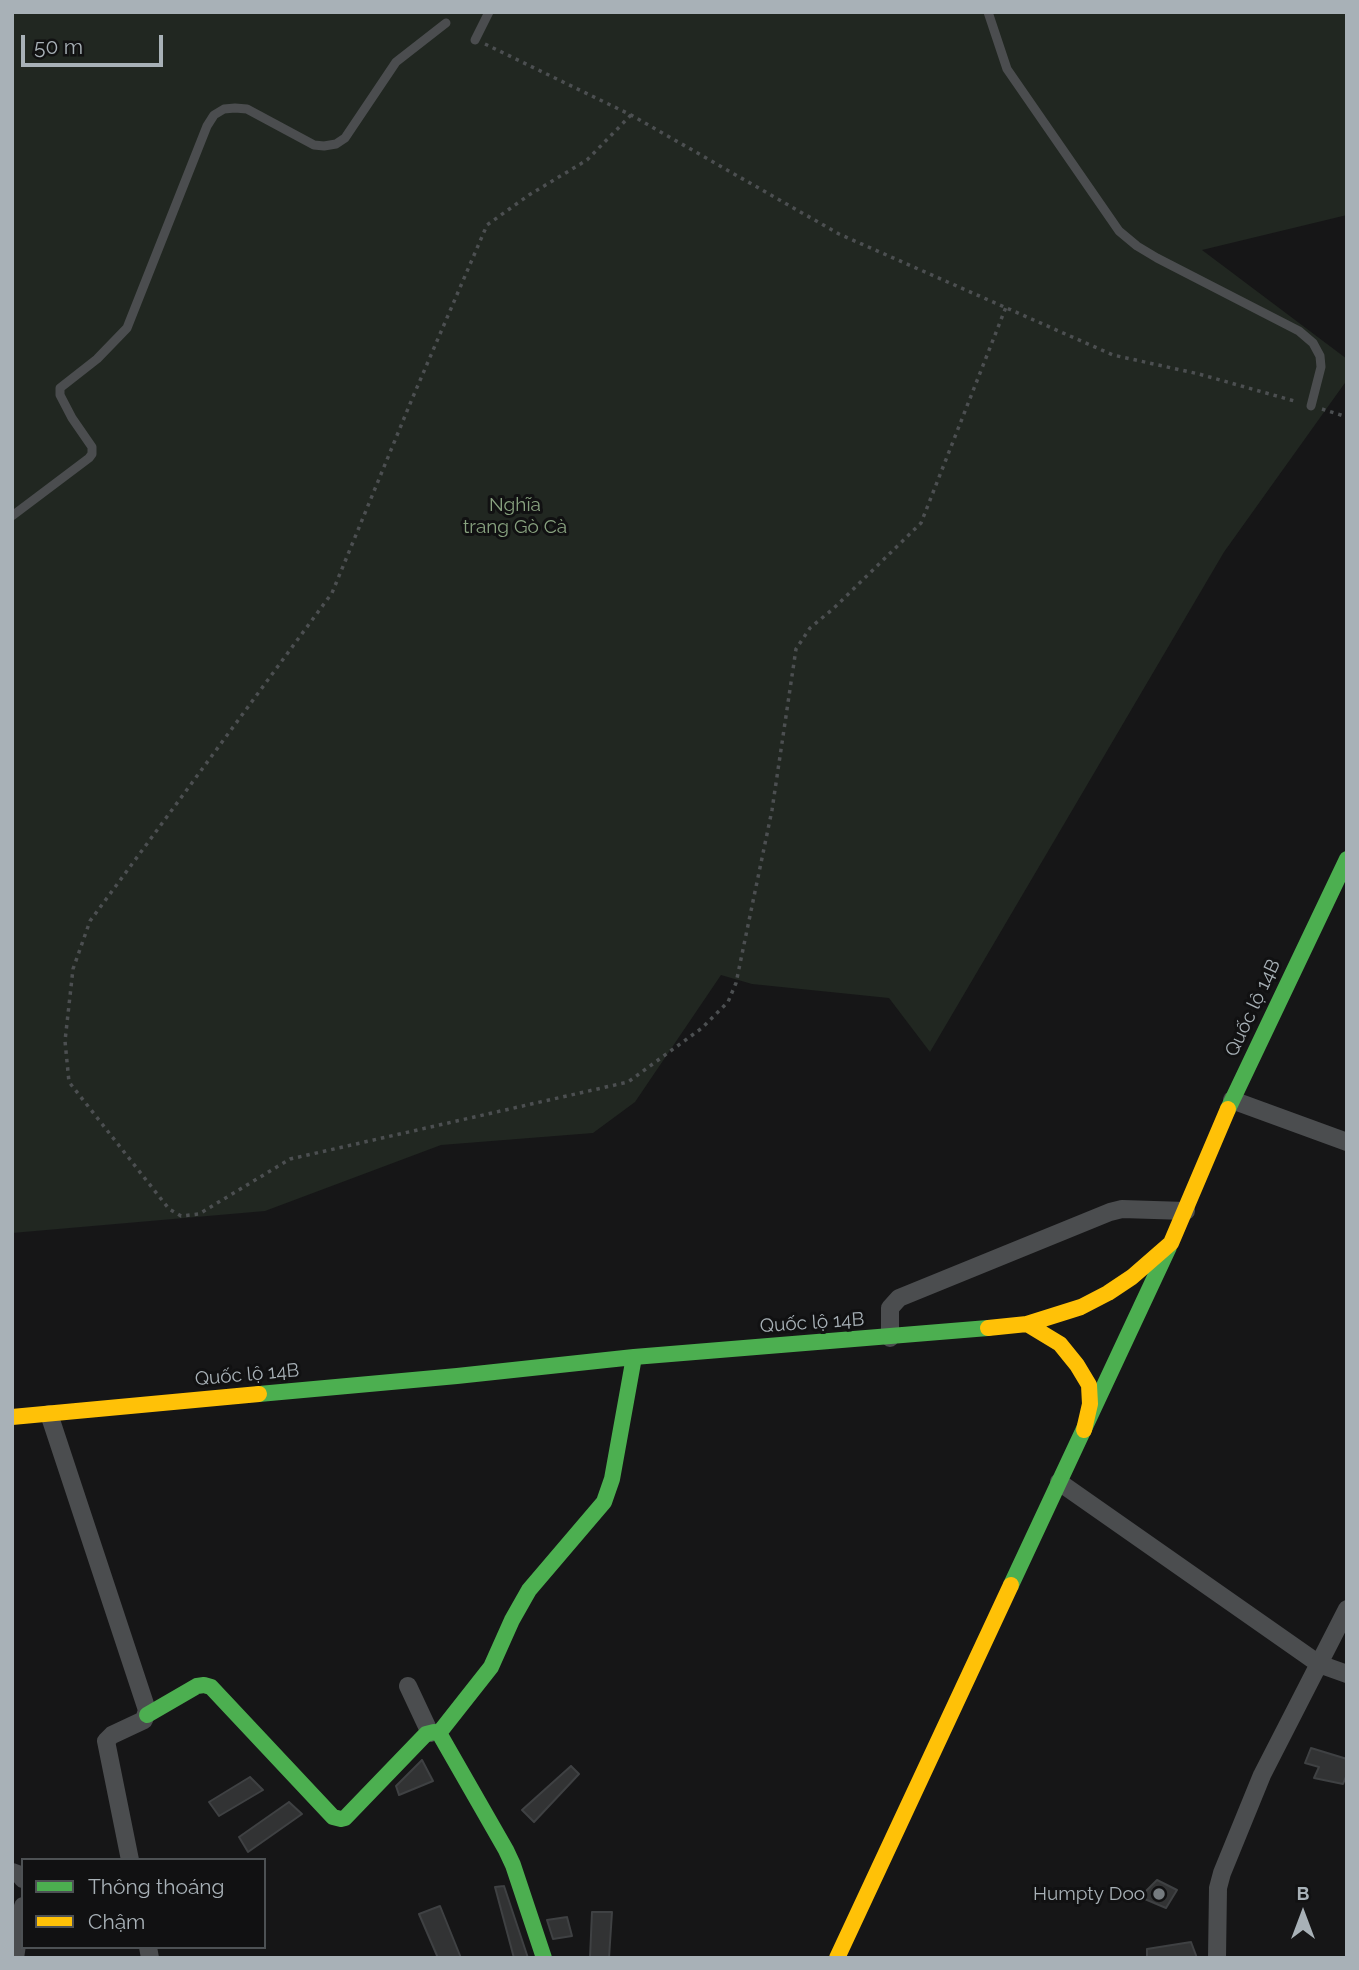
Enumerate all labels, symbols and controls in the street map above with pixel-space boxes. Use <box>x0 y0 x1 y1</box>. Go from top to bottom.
scale bar <box>24 21 166 65</box>
text: 50 m <box>34 34 83 59</box>
park label: Nghĩa trang Gò Cà <box>463 494 567 538</box>
street label: Quốc lộ 14B <box>1221 956 1285 1060</box>
street label: Quốc lộ 14B <box>759 1308 865 1338</box>
street label: Quốc lộ 14B <box>194 1359 300 1391</box>
legend <box>21 1858 266 1949</box>
text: Thông thoáng <box>88 1874 225 1899</box>
north arrow <box>1268 1879 1338 1949</box>
text: B <box>1297 1882 1309 1904</box>
place label: Humpty Doo <box>1033 1883 1145 1905</box>
marker: Humpty Doo <box>1151 1886 1167 1902</box>
text: Chậm <box>88 1909 145 1934</box>

